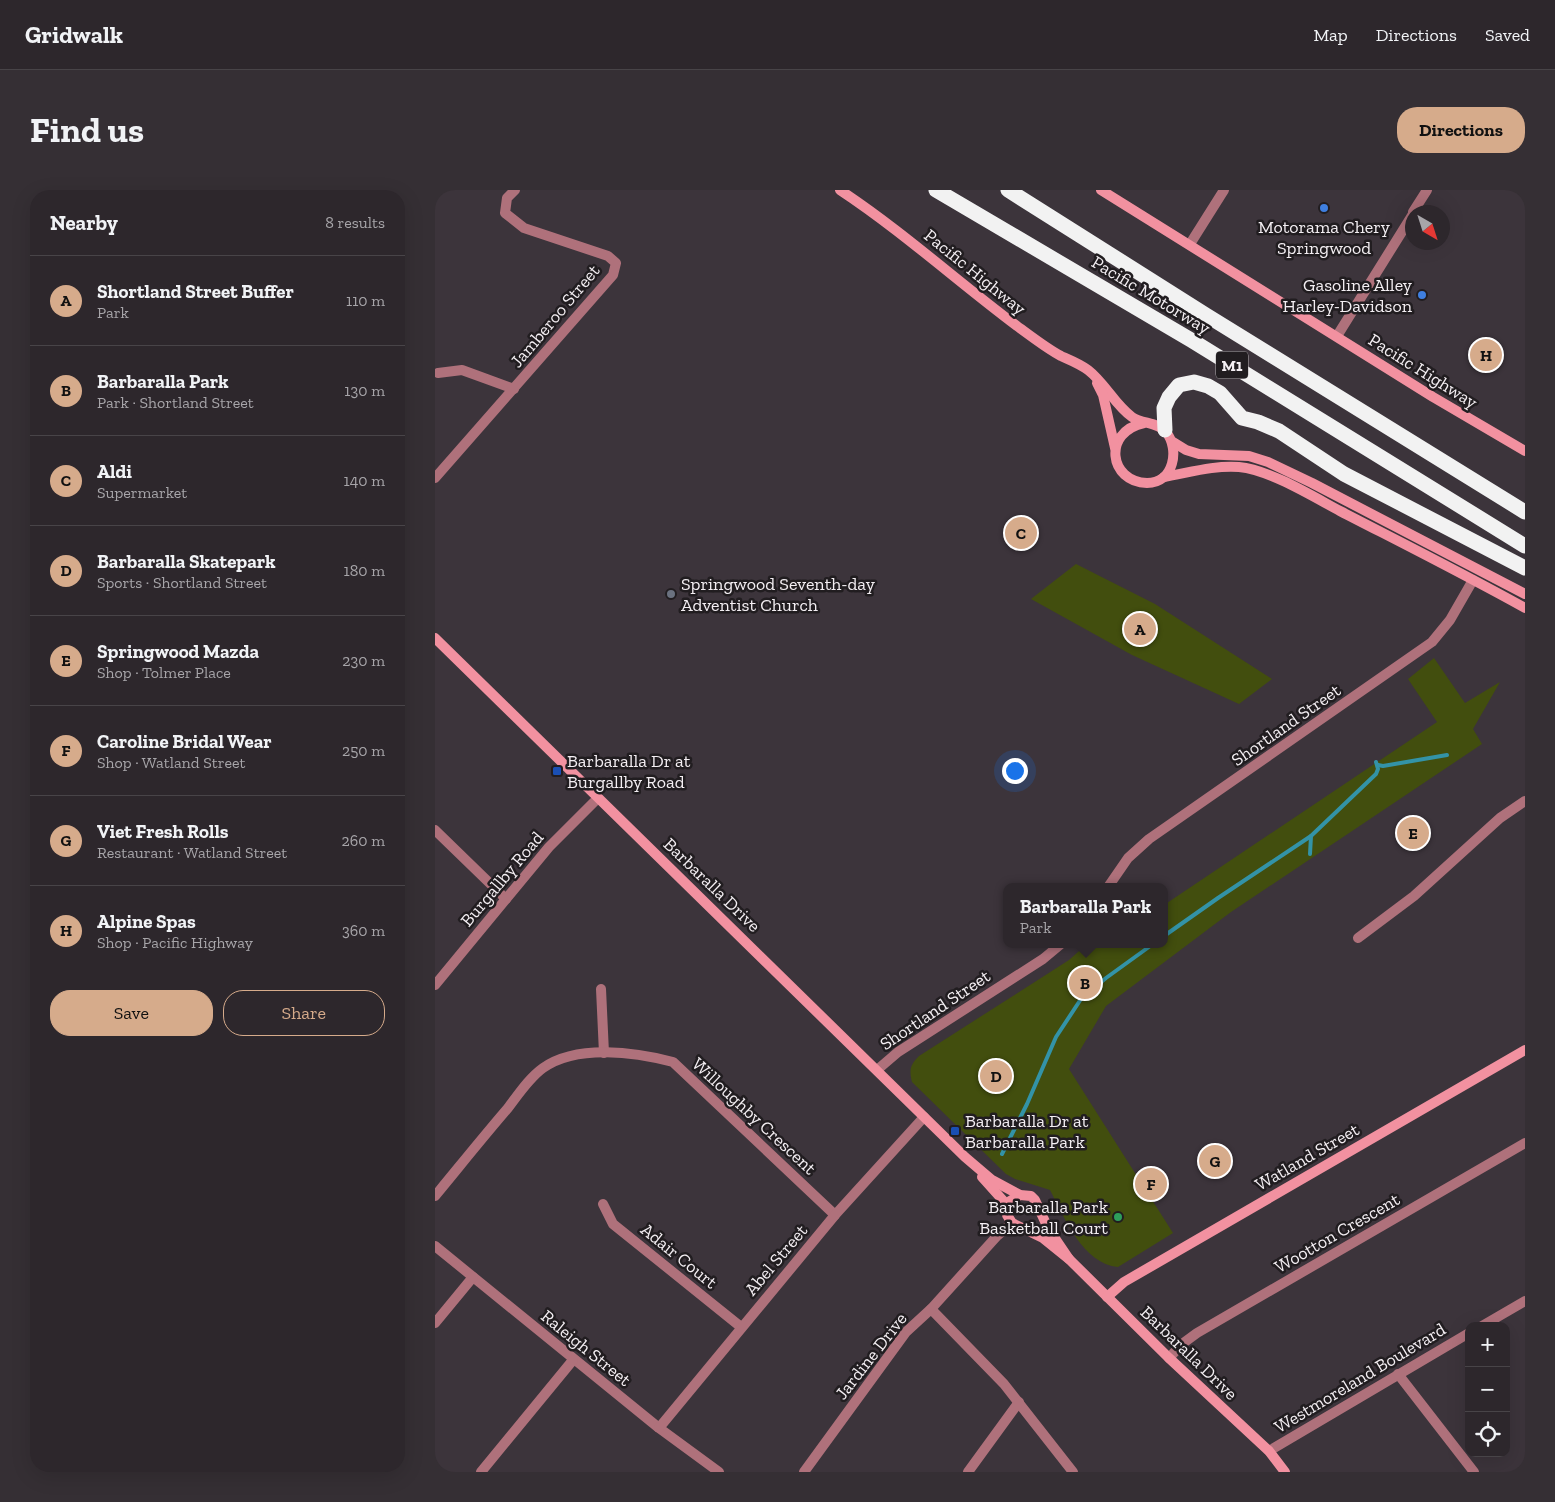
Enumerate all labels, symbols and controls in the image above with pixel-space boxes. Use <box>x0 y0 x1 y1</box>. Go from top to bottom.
text: Gridwalk <box>25 20 123 49</box>
text: Map <box>1313 24 1348 46</box>
text: Directions <box>1376 24 1457 46</box>
text: Saved <box>1485 24 1530 46</box>
button: Directions <box>1397 107 1525 153</box>
text: Find us <box>30 109 144 151</box>
marker: Motorama Chery Springwood <box>1318 202 1330 214</box>
north arrow <box>1405 205 1450 250</box>
text: Nearby <box>50 210 118 235</box>
text: 8 results <box>325 213 385 232</box>
place label: Motorama Chery Springwood <box>1258 216 1391 259</box>
street label: Pacific Highway <box>920 224 1031 320</box>
street label: Pacific Motorway <box>1088 251 1215 339</box>
street label: Jamberoo Street <box>506 260 605 372</box>
place label: Gasoline Alley Harley-Davidson <box>1283 274 1413 317</box>
text: Shortland Street Buffer <box>97 280 294 303</box>
marker: Gasoline Alley Harley-Davidson <box>1416 289 1428 301</box>
text: A <box>61 291 72 310</box>
text: 110 m <box>346 291 385 310</box>
text: Park <box>97 303 129 322</box>
street label: Pacific Highway <box>1364 329 1482 414</box>
pin: H <box>1470 336 1502 374</box>
road number: M1 <box>1216 352 1248 378</box>
text: Barbaralla Park <box>97 370 229 393</box>
text: B <box>61 381 71 400</box>
text: 130 m <box>344 381 385 400</box>
text: Park · Shortland Street <box>97 393 254 412</box>
text: Aldi <box>97 460 132 483</box>
text: C <box>61 471 71 490</box>
text: 140 m <box>344 471 385 490</box>
text: Supermarket <box>97 483 187 502</box>
pin: C <box>1005 514 1037 552</box>
text: Barbaralla Skatepark <box>97 550 276 573</box>
text: D <box>60 561 72 580</box>
text: 180 m <box>344 561 385 580</box>
text: Sports · Shortland Street <box>97 573 267 592</box>
place label: Springwood Seventh-day Adventist Church <box>681 573 876 616</box>
marker: Springwood Seventh-day Adventist Church <box>665 588 677 600</box>
pin: A <box>1124 610 1156 648</box>
text: Springwood Mazda <box>97 640 259 663</box>
text: E <box>61 651 71 670</box>
text: 230 m <box>342 651 385 670</box>
text: Shop · Tolmer Place <box>97 663 231 682</box>
street label: Shortland Street <box>1227 679 1345 771</box>
text: Caroline Bridal Wear <box>97 730 272 753</box>
text: F <box>61 741 71 760</box>
text: 250 m <box>342 741 385 760</box>
place label: Barbaralla Dr at Burgallby Road <box>567 750 691 793</box>
text: Shop · Watland Street <box>97 753 245 772</box>
your location <box>1002 758 1028 784</box>
marker: Barbaralla Dr at Burgallby Road <box>551 765 563 777</box>
pin: E <box>1397 814 1429 852</box>
text: Viet Fresh Rolls <box>97 820 229 843</box>
street label: Burgallby Road <box>456 827 548 931</box>
text: G <box>61 831 71 850</box>
text: 260 m <box>342 831 385 850</box>
street label: Barbaralla Drive <box>659 833 765 937</box>
text: Restaurant · Watland Street <box>97 843 287 862</box>
popup <box>1003 883 1168 948</box>
text: Barbaralla Park <box>1020 895 1151 918</box>
text: Alpine Spas <box>97 910 196 933</box>
text: Park <box>1020 918 1052 937</box>
text: H <box>60 921 72 940</box>
text: 360 m <box>342 921 385 940</box>
text: Shop · Pacific Highway <box>97 933 253 952</box>
pin: B <box>1069 964 1101 1002</box>
street label: Shortland Street <box>876 965 995 1055</box>
button: Save <box>50 990 213 1036</box>
button: Share <box>223 990 385 1036</box>
street label: Willoughby Crescent <box>687 1053 821 1179</box>
pin: D <box>980 1057 1012 1095</box>
place label: Barbaralla Dr at Barbaralla Park <box>965 1110 1089 1153</box>
street label: Watland Street <box>1251 1118 1363 1196</box>
marker: Barbaralla Dr at Barbaralla Park <box>949 1125 961 1137</box>
pin: G <box>1199 1142 1231 1180</box>
pin: F <box>1135 1165 1167 1203</box>
street label: Wootton Crescent <box>1271 1188 1404 1278</box>
place label: Barbaralla Park Basketball Court <box>979 1196 1109 1239</box>
marker: Barbaralla Park Basketball Court <box>1112 1211 1124 1223</box>
street label: Adair Court <box>636 1219 722 1294</box>
street label: Abel Street <box>740 1220 812 1300</box>
street label: Barbaralla Drive <box>1136 1301 1242 1405</box>
street label: Raleigh Street <box>537 1305 636 1391</box>
street label: Jardine Drive <box>830 1308 912 1404</box>
street label: Westmoreland Boulevard <box>1270 1318 1450 1438</box>
map controls <box>1465 1322 1510 1457</box>
button: + <box>1465 1322 1510 1367</box>
button: − <box>1465 1367 1510 1412</box>
button: locate <box>1465 1412 1510 1457</box>

